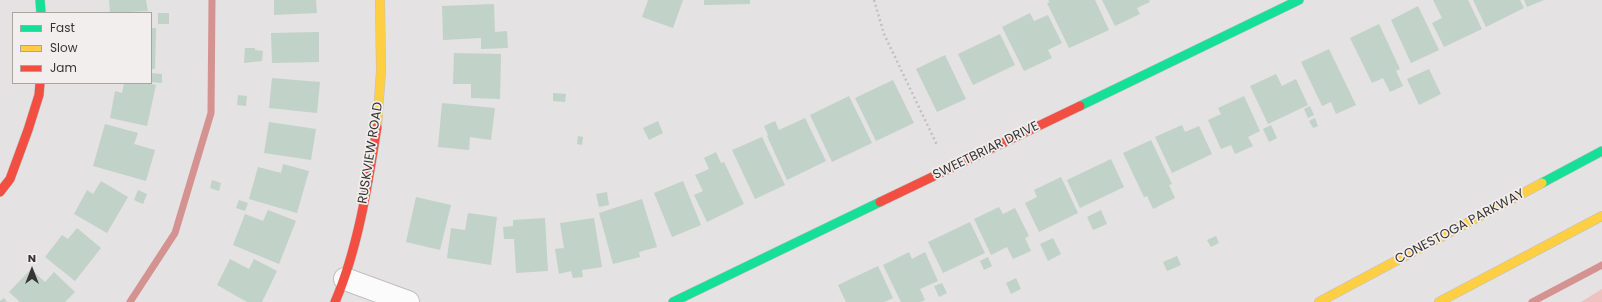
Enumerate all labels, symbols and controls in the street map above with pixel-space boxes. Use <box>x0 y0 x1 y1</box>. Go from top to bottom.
legend <box>12 12 152 84</box>
text: Fast <box>50 19 75 36</box>
text: Slow <box>50 39 78 56</box>
text: Jam <box>50 59 77 76</box>
street label: RUSKVIEW ROAD <box>355 101 387 205</box>
street label: SWEETBRIAR DRIVE <box>931 119 1041 183</box>
street label: CONESTOGA PARKWAY <box>1393 186 1527 268</box>
north arrow <box>12 250 52 290</box>
text: N <box>28 250 36 266</box>

